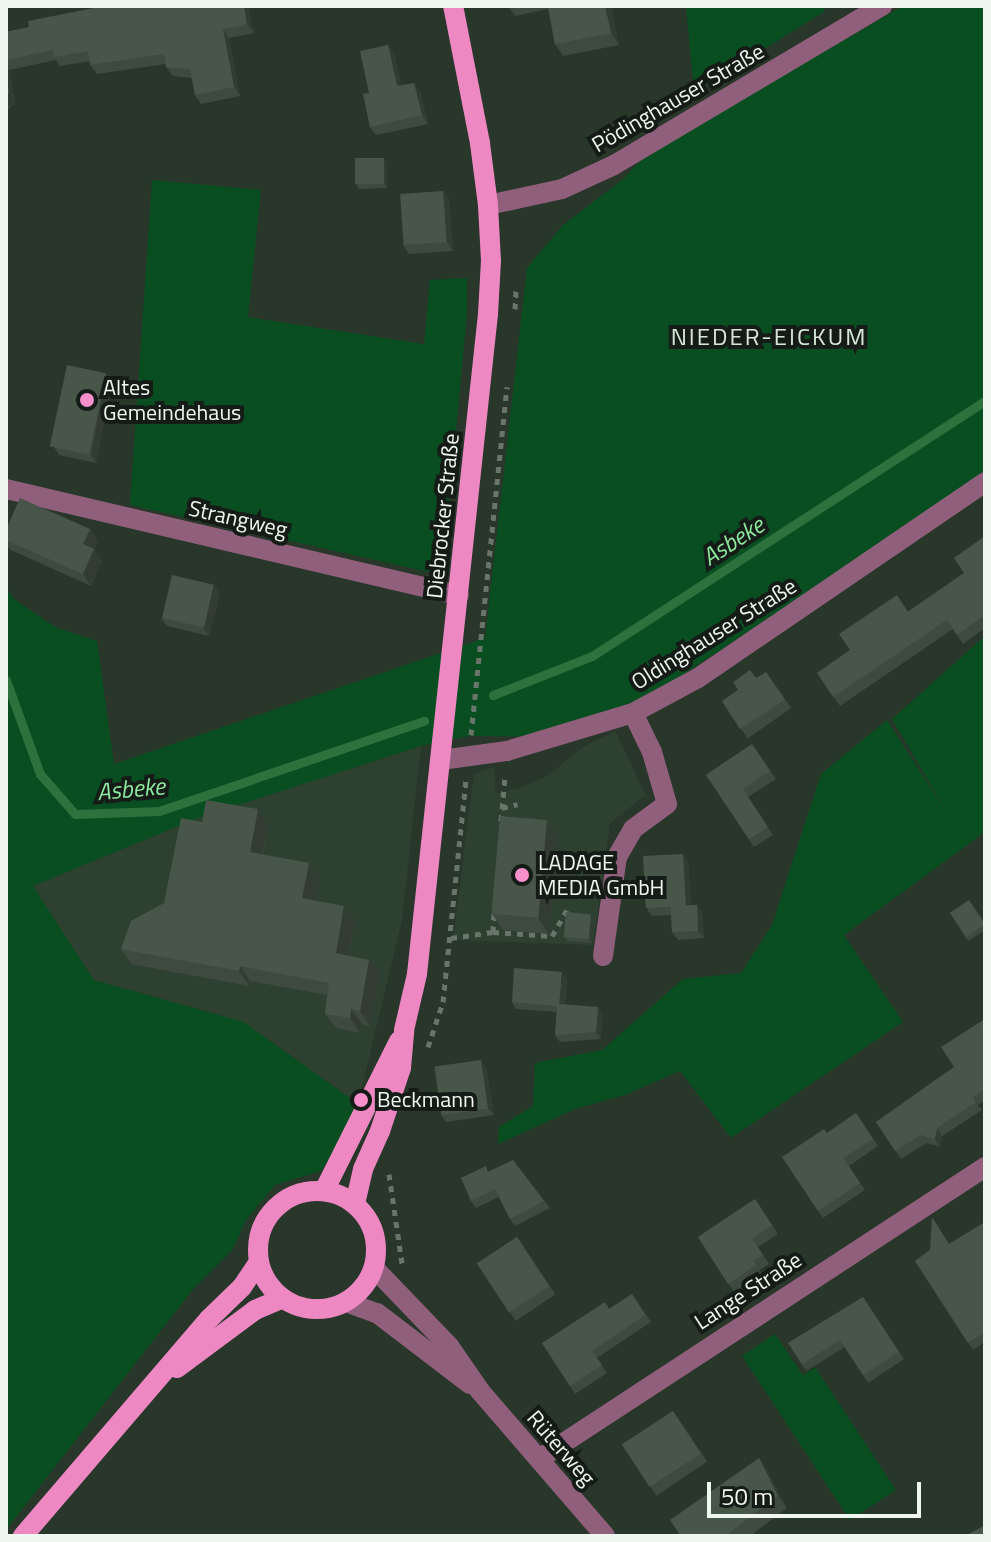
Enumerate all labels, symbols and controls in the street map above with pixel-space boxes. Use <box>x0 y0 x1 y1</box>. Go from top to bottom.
street label: Pödinghauser Straße <box>587 38 769 158</box>
district label: NIEDER-EICKUM <box>671 323 867 351</box>
place label: Altes Gemeindehaus <box>103 374 241 426</box>
marker: Altes Gemeindehaus <box>78 391 96 409</box>
street label: Diebrocker Straße <box>421 432 465 600</box>
street label: Strangweg <box>186 495 290 543</box>
water label: Asbeke <box>697 510 769 572</box>
street label: Oldinghauser Straße <box>627 573 801 695</box>
water label: Asbeke <box>96 772 166 806</box>
place label: LADAGE MEDIA GmbH <box>538 849 664 900</box>
marker: LADAGE MEDIA GmbH <box>513 866 531 884</box>
place label: Beckmann <box>377 1087 475 1113</box>
marker: Beckmann <box>352 1091 370 1109</box>
street label: Lange Straße <box>689 1247 807 1335</box>
street label: Rüterweg <box>521 1405 601 1491</box>
scale bar <box>711 1466 925 1516</box>
text: 50 m <box>721 1478 773 1514</box>

